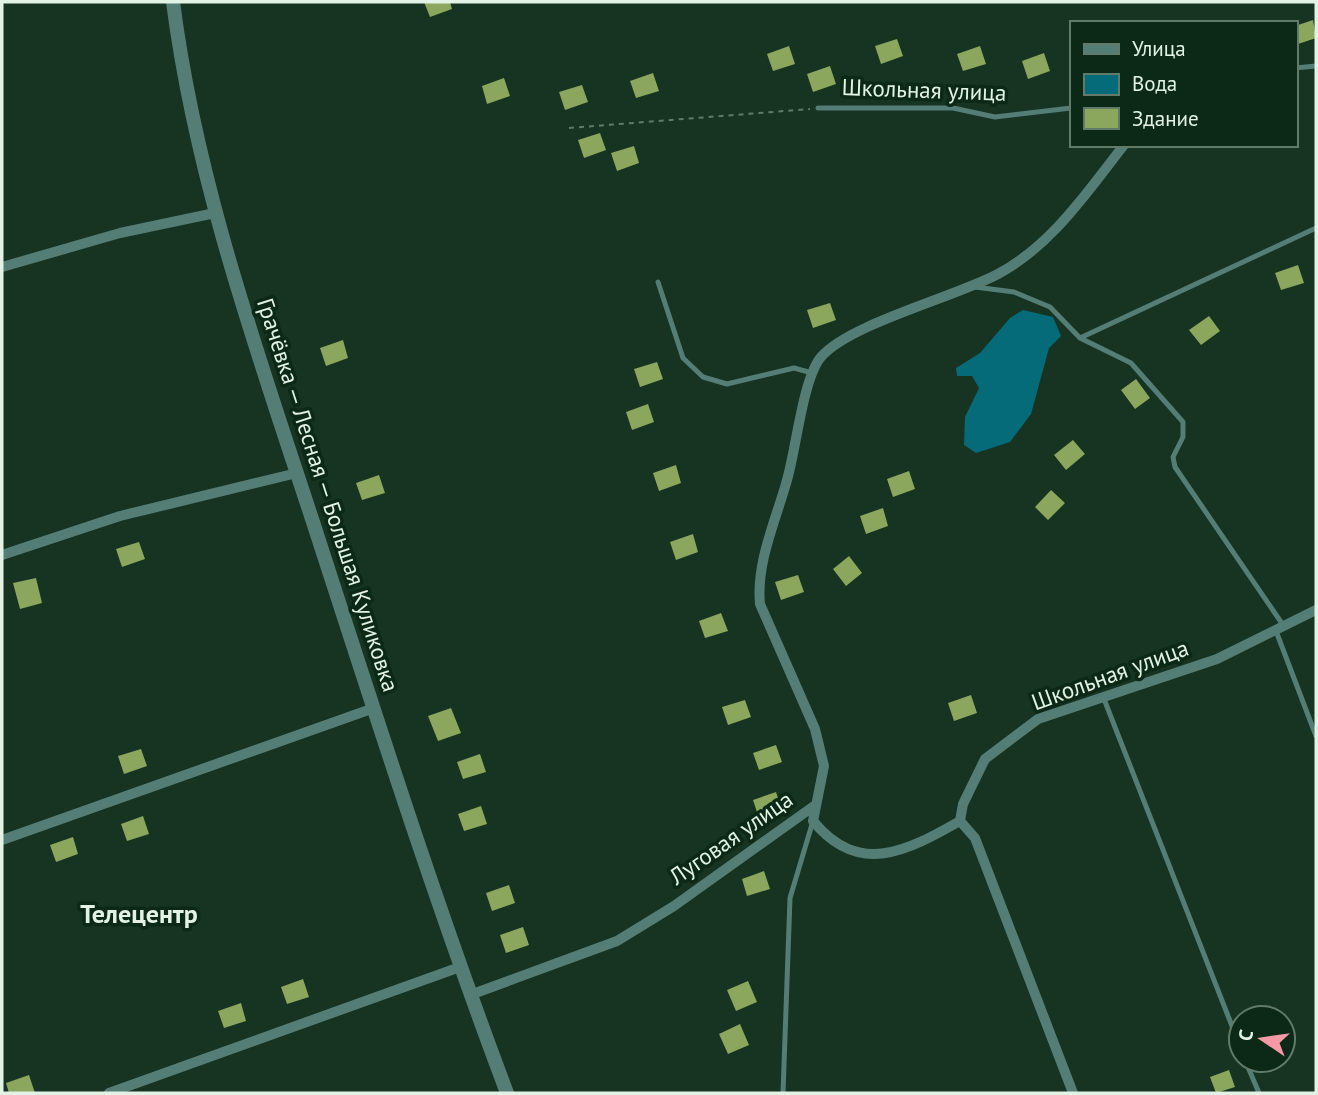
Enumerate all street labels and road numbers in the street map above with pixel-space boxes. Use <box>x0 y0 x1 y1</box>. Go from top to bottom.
street label: Школьная улица <box>841 72 1007 107</box>
street label: Грачёвка — Лесная — Большая Куликовка <box>251 294 406 695</box>
street label: Школьная улица <box>1027 633 1192 716</box>
street label: Луговая улица <box>663 784 798 891</box>

